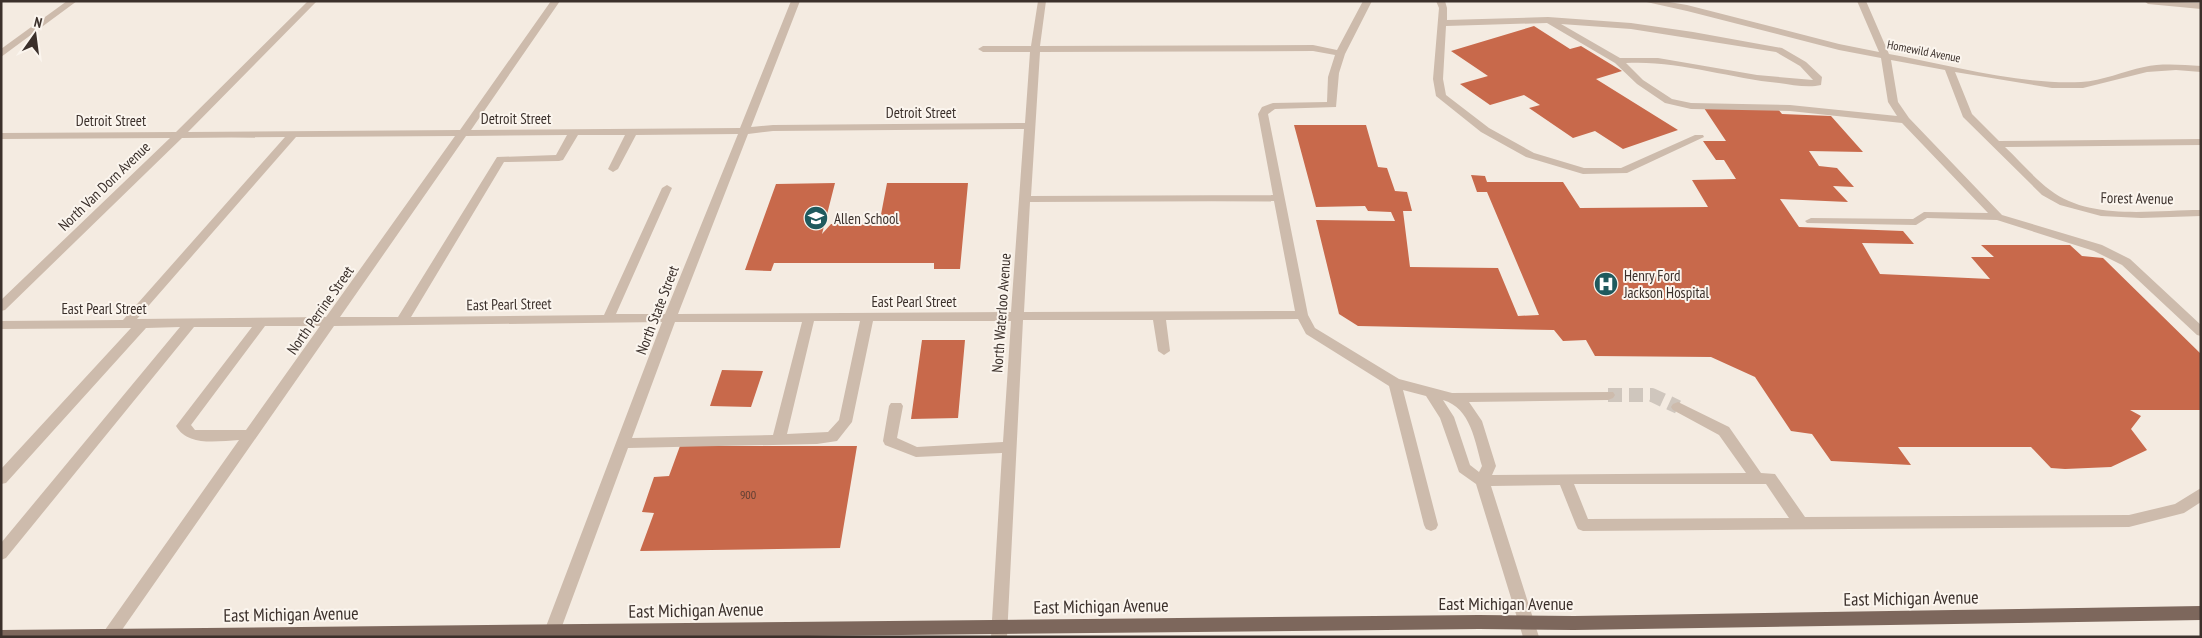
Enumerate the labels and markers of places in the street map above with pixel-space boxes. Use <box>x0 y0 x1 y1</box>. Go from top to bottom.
school or university icon: Allen School <box>803 205 829 231</box>
place label: Allen School <box>834 209 899 228</box>
place label: Henry Ford Jackson Hospital <box>1623 266 1710 302</box>
hospital icon: Henry Ford Jackson Hospital <box>1593 271 1619 297</box>

